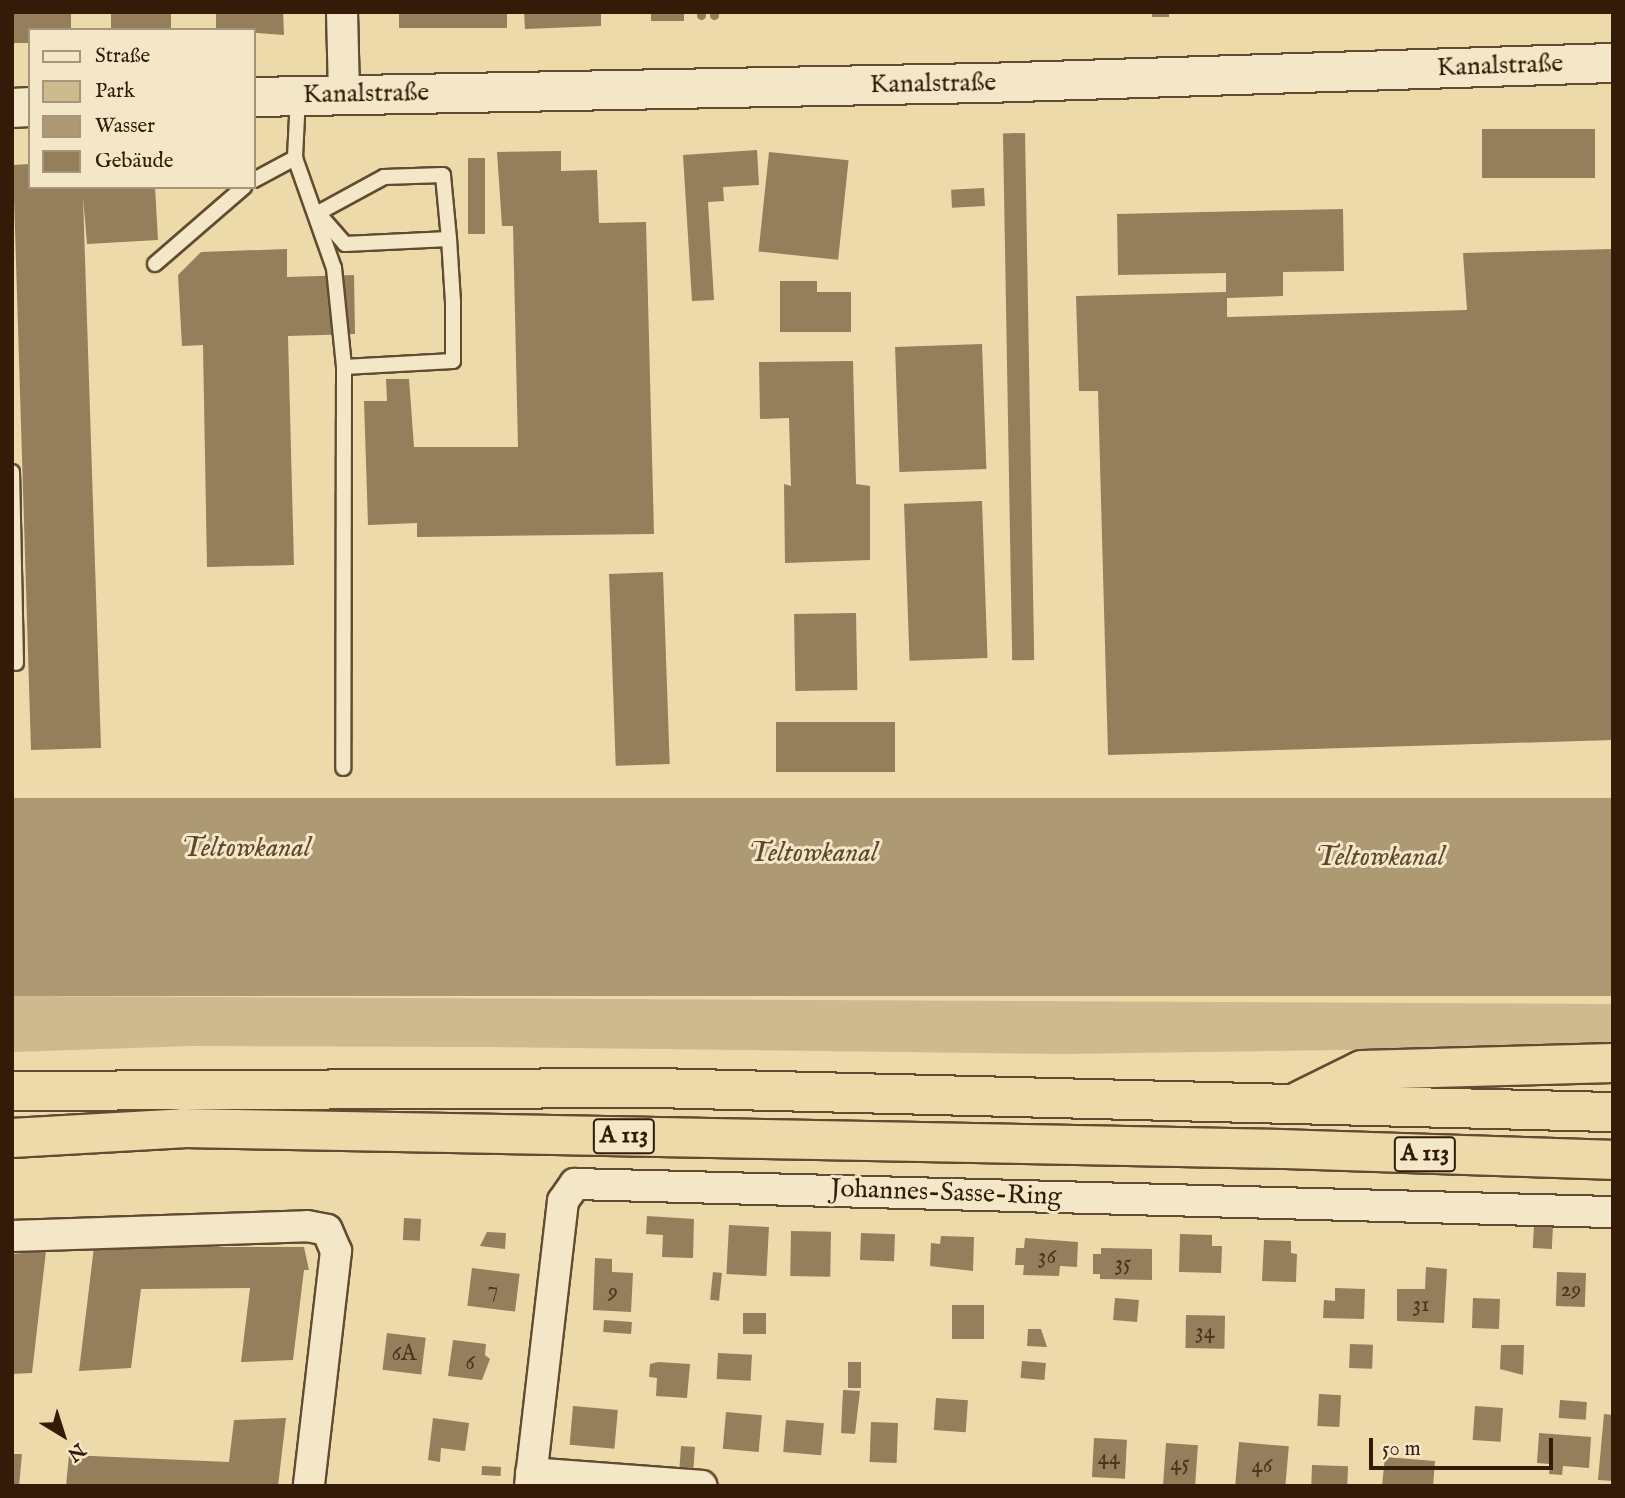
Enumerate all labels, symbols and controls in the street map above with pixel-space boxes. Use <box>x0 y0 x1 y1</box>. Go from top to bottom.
legend <box>28 28 256 189</box>
text: Straße <box>95 43 150 70</box>
street label: Kanalstraße <box>1436 48 1564 84</box>
street label: Kanalstraße <box>870 67 996 101</box>
street label: Kanalstraße <box>303 77 429 111</box>
text: Park <box>95 78 135 105</box>
text: Wasser <box>95 113 155 140</box>
text: Gebäude <box>95 148 173 175</box>
water label: Teltowkanal <box>182 832 310 866</box>
water label: Teltowkanal <box>749 837 877 871</box>
water label: Teltowkanal <box>1316 841 1444 875</box>
road number: A 113 <box>592 1116 656 1156</box>
road number: A 113 <box>1394 1134 1456 1174</box>
street label: Johannes-Sasse-Ring <box>830 1173 1062 1213</box>
house number: 36 <box>1038 1243 1056 1271</box>
house number: 35 <box>1115 1250 1131 1278</box>
house number: 7 <box>488 1276 498 1304</box>
house number: 29 <box>1561 1276 1581 1304</box>
house number: 9 <box>608 1278 618 1306</box>
house number: 31 <box>1412 1291 1430 1319</box>
house number: 34 <box>1195 1318 1215 1346</box>
house number: 6A <box>391 1340 417 1368</box>
house number: 6 <box>465 1349 475 1377</box>
north arrow <box>28 1400 98 1470</box>
scale bar <box>1373 1424 1557 1468</box>
text: 50 m <box>1382 1436 1421 1463</box>
text: N <box>62 1437 90 1466</box>
house number: 44 <box>1098 1444 1120 1472</box>
house number: 45 <box>1170 1450 1190 1478</box>
house number: 46 <box>1252 1452 1272 1480</box>

